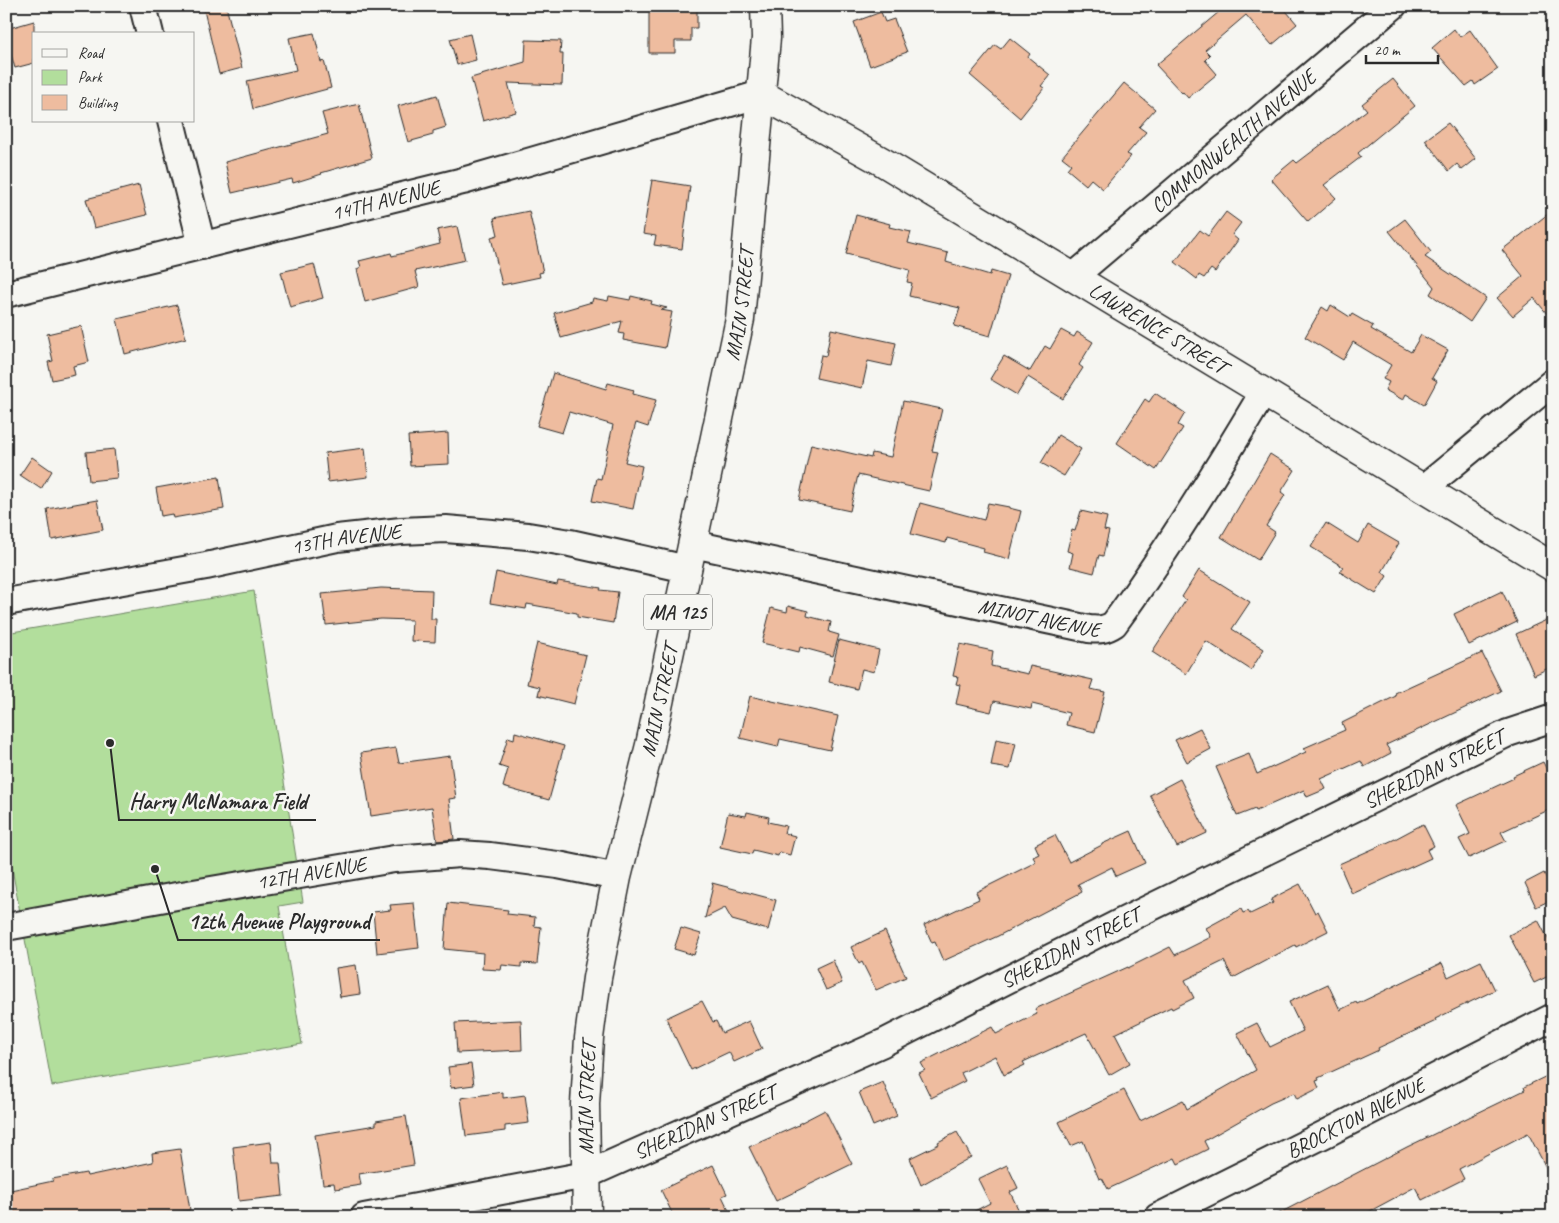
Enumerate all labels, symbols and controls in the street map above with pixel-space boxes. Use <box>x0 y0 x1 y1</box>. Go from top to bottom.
legend <box>32 32 195 122</box>
scale bar <box>1366 32 1439 64</box>
text: 20 m <box>1374 41 1401 60</box>
text: Road <box>78 44 105 63</box>
street label: COMMONWEALTH AVENUE <box>1145 62 1323 219</box>
text: Park <box>78 68 103 87</box>
text: Building <box>78 94 118 113</box>
street label: 14TH AVENUE <box>329 174 445 226</box>
street label: MAIN STREET <box>719 241 760 362</box>
street label: LAWRENCE STREET <box>1084 277 1236 383</box>
street label: 13TH AVENUE <box>289 518 405 560</box>
street label: MINOT AVENUE <box>976 593 1103 643</box>
road number: MA 125 <box>644 594 712 630</box>
street label: MAIN STREET <box>635 637 685 759</box>
street label: SHERIDAN STREET <box>1359 722 1513 815</box>
callout: Harry McNamara Field <box>119 783 316 820</box>
text: Harry McNamara Field <box>129 788 311 816</box>
street label: 12TH AVENUE <box>255 850 371 895</box>
street label: SHERIDAN STREET <box>996 899 1149 994</box>
callout: 12th Avenue Playground <box>178 903 380 940</box>
text: 12th Avenue Playground <box>188 908 374 936</box>
street label: MAIN STREET <box>572 1035 602 1155</box>
street label: BROCKTON AVENUE <box>1282 1071 1432 1164</box>
street label: SHERIDAN STREET <box>630 1077 785 1165</box>

